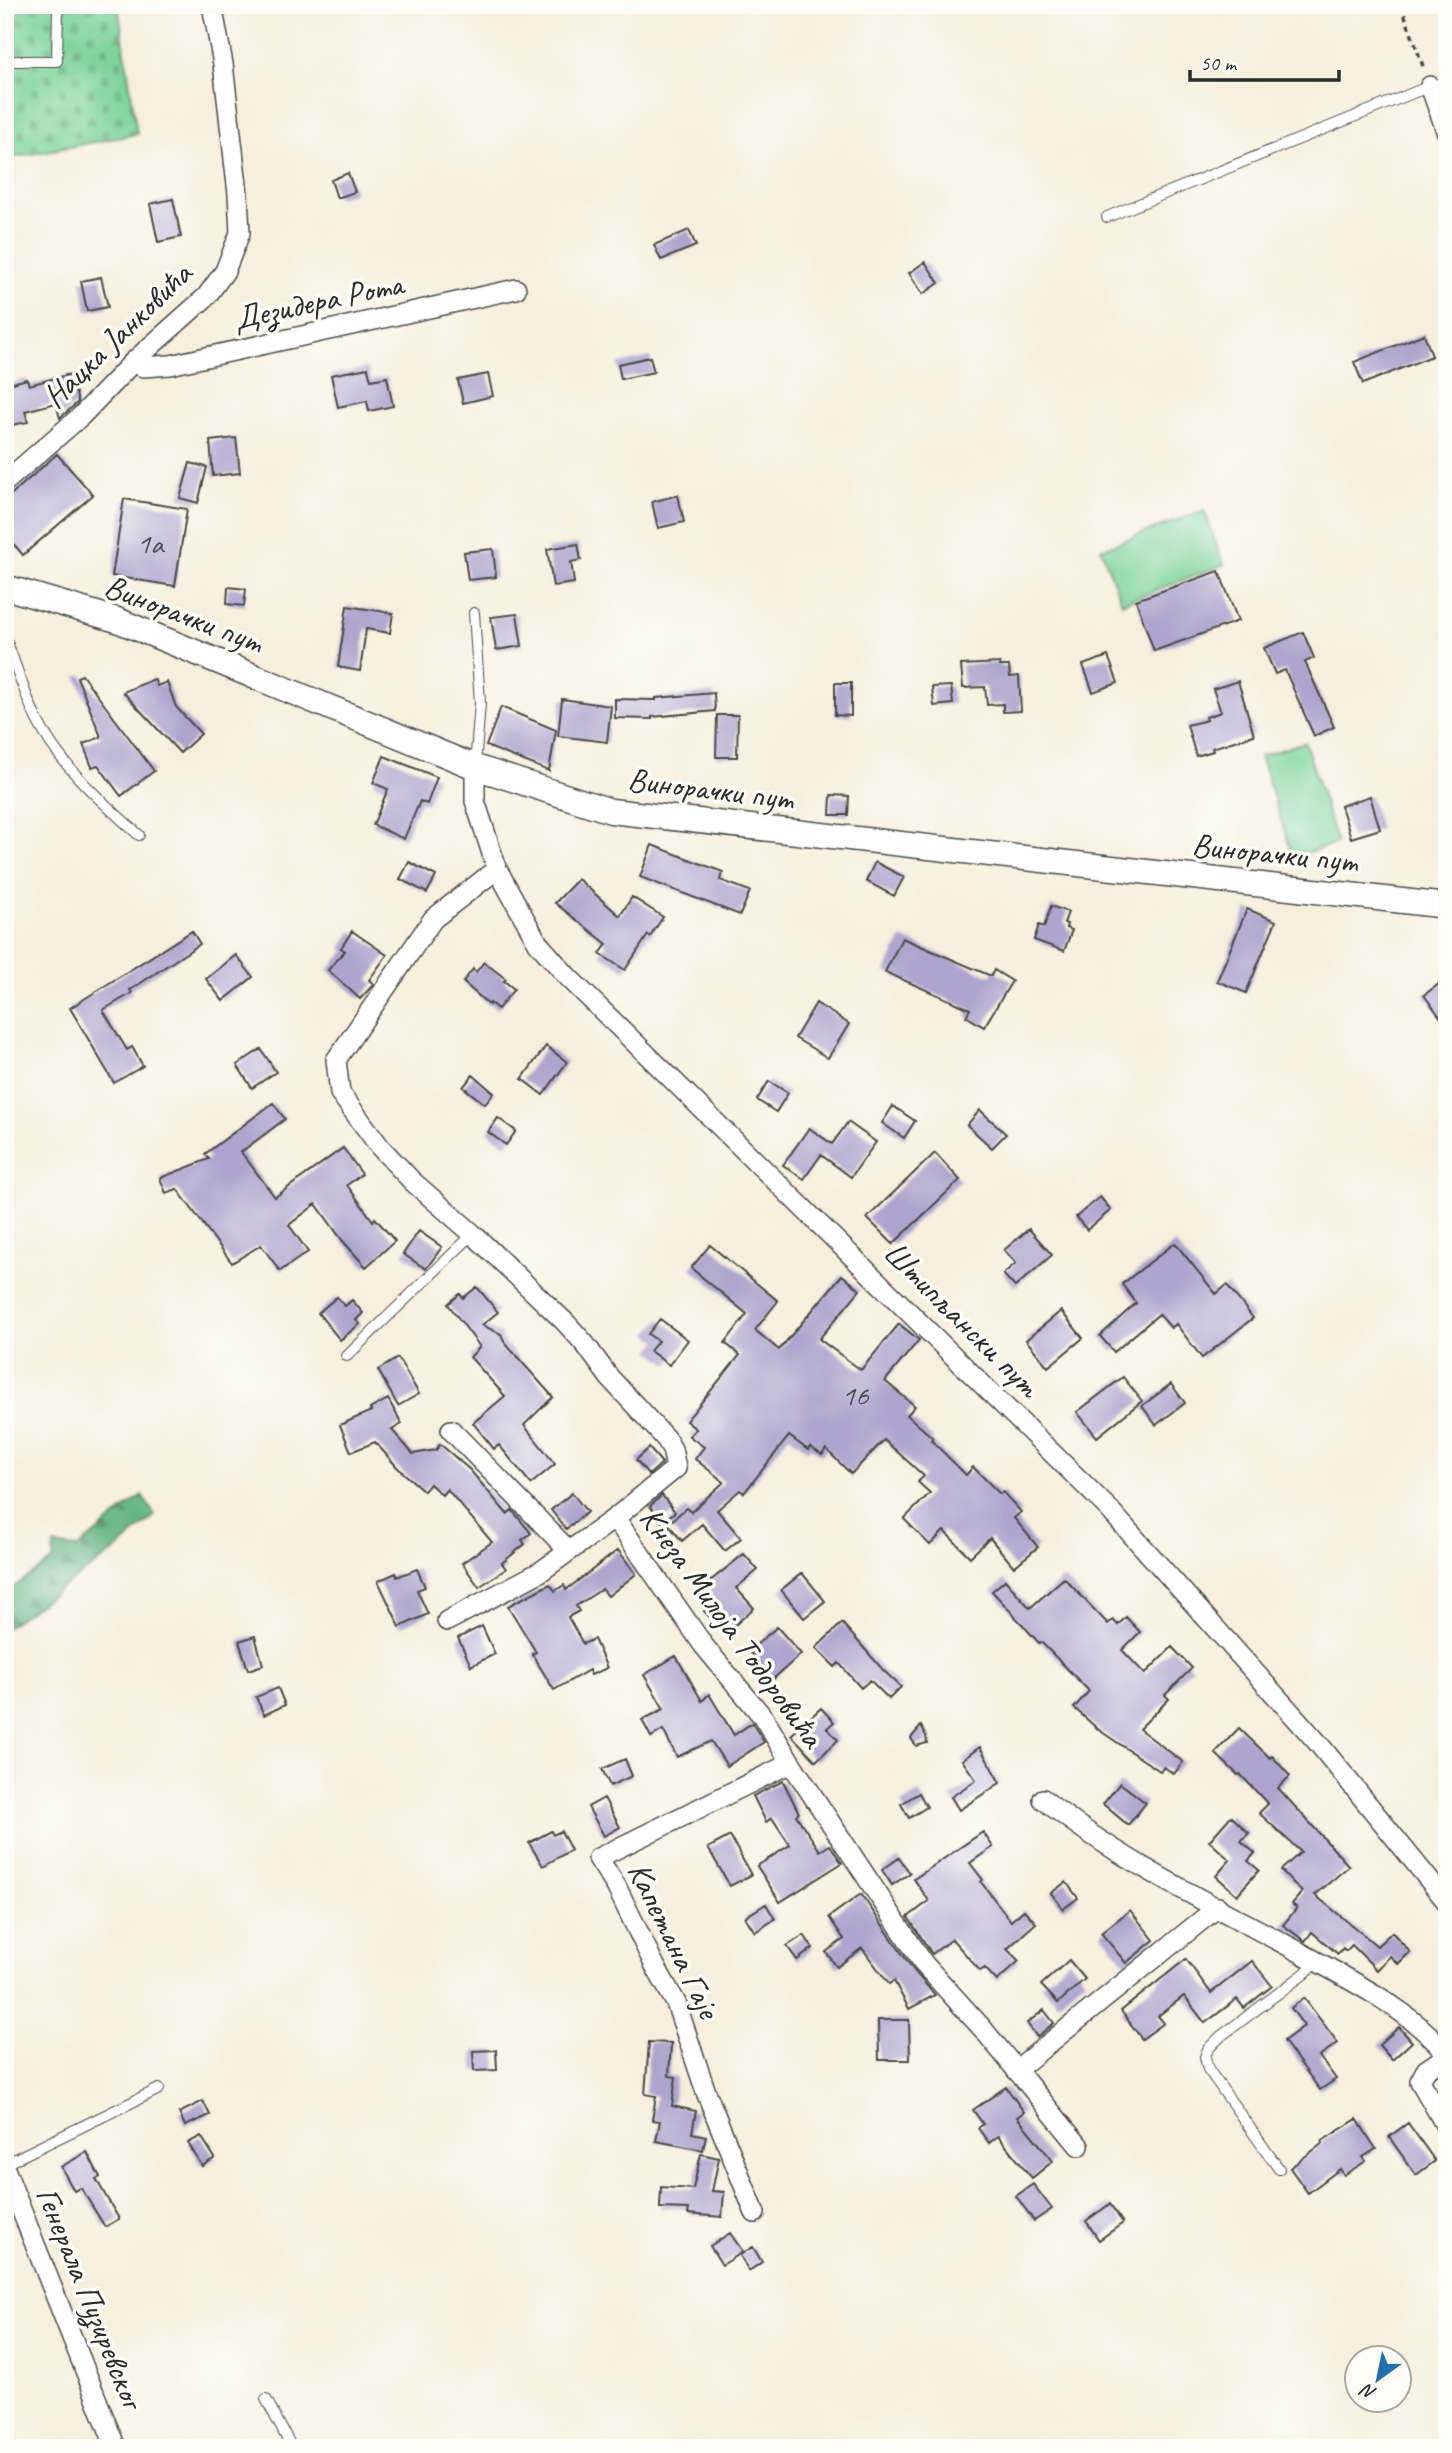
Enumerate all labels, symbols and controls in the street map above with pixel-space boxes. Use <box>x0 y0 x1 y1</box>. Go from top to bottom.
scale bar <box>1190 38 1338 82</box>
text: 50 m <box>1200 50 1238 76</box>
street label: Нацка Јанковића <box>33 251 202 417</box>
street label: Дезидера Рота <box>230 262 409 339</box>
house number: 1a <box>137 524 165 562</box>
street label: Винорачки пут <box>99 565 271 664</box>
street label: Винорачки пут <box>626 758 798 820</box>
street label: Винорачки пут <box>1190 823 1362 883</box>
street label: Штипљански пут <box>875 1232 1050 1407</box>
house number: 16 <box>842 1376 870 1414</box>
street label: Кнеза Милоја Тодоровића <box>631 1499 835 1758</box>
street label: Капетана Гаје <box>618 1855 731 2027</box>
street label: Генерала Пузиревског <box>27 2181 155 2417</box>
north arrow <box>1344 2344 1414 2414</box>
text: N <box>1355 2377 1381 2406</box>

